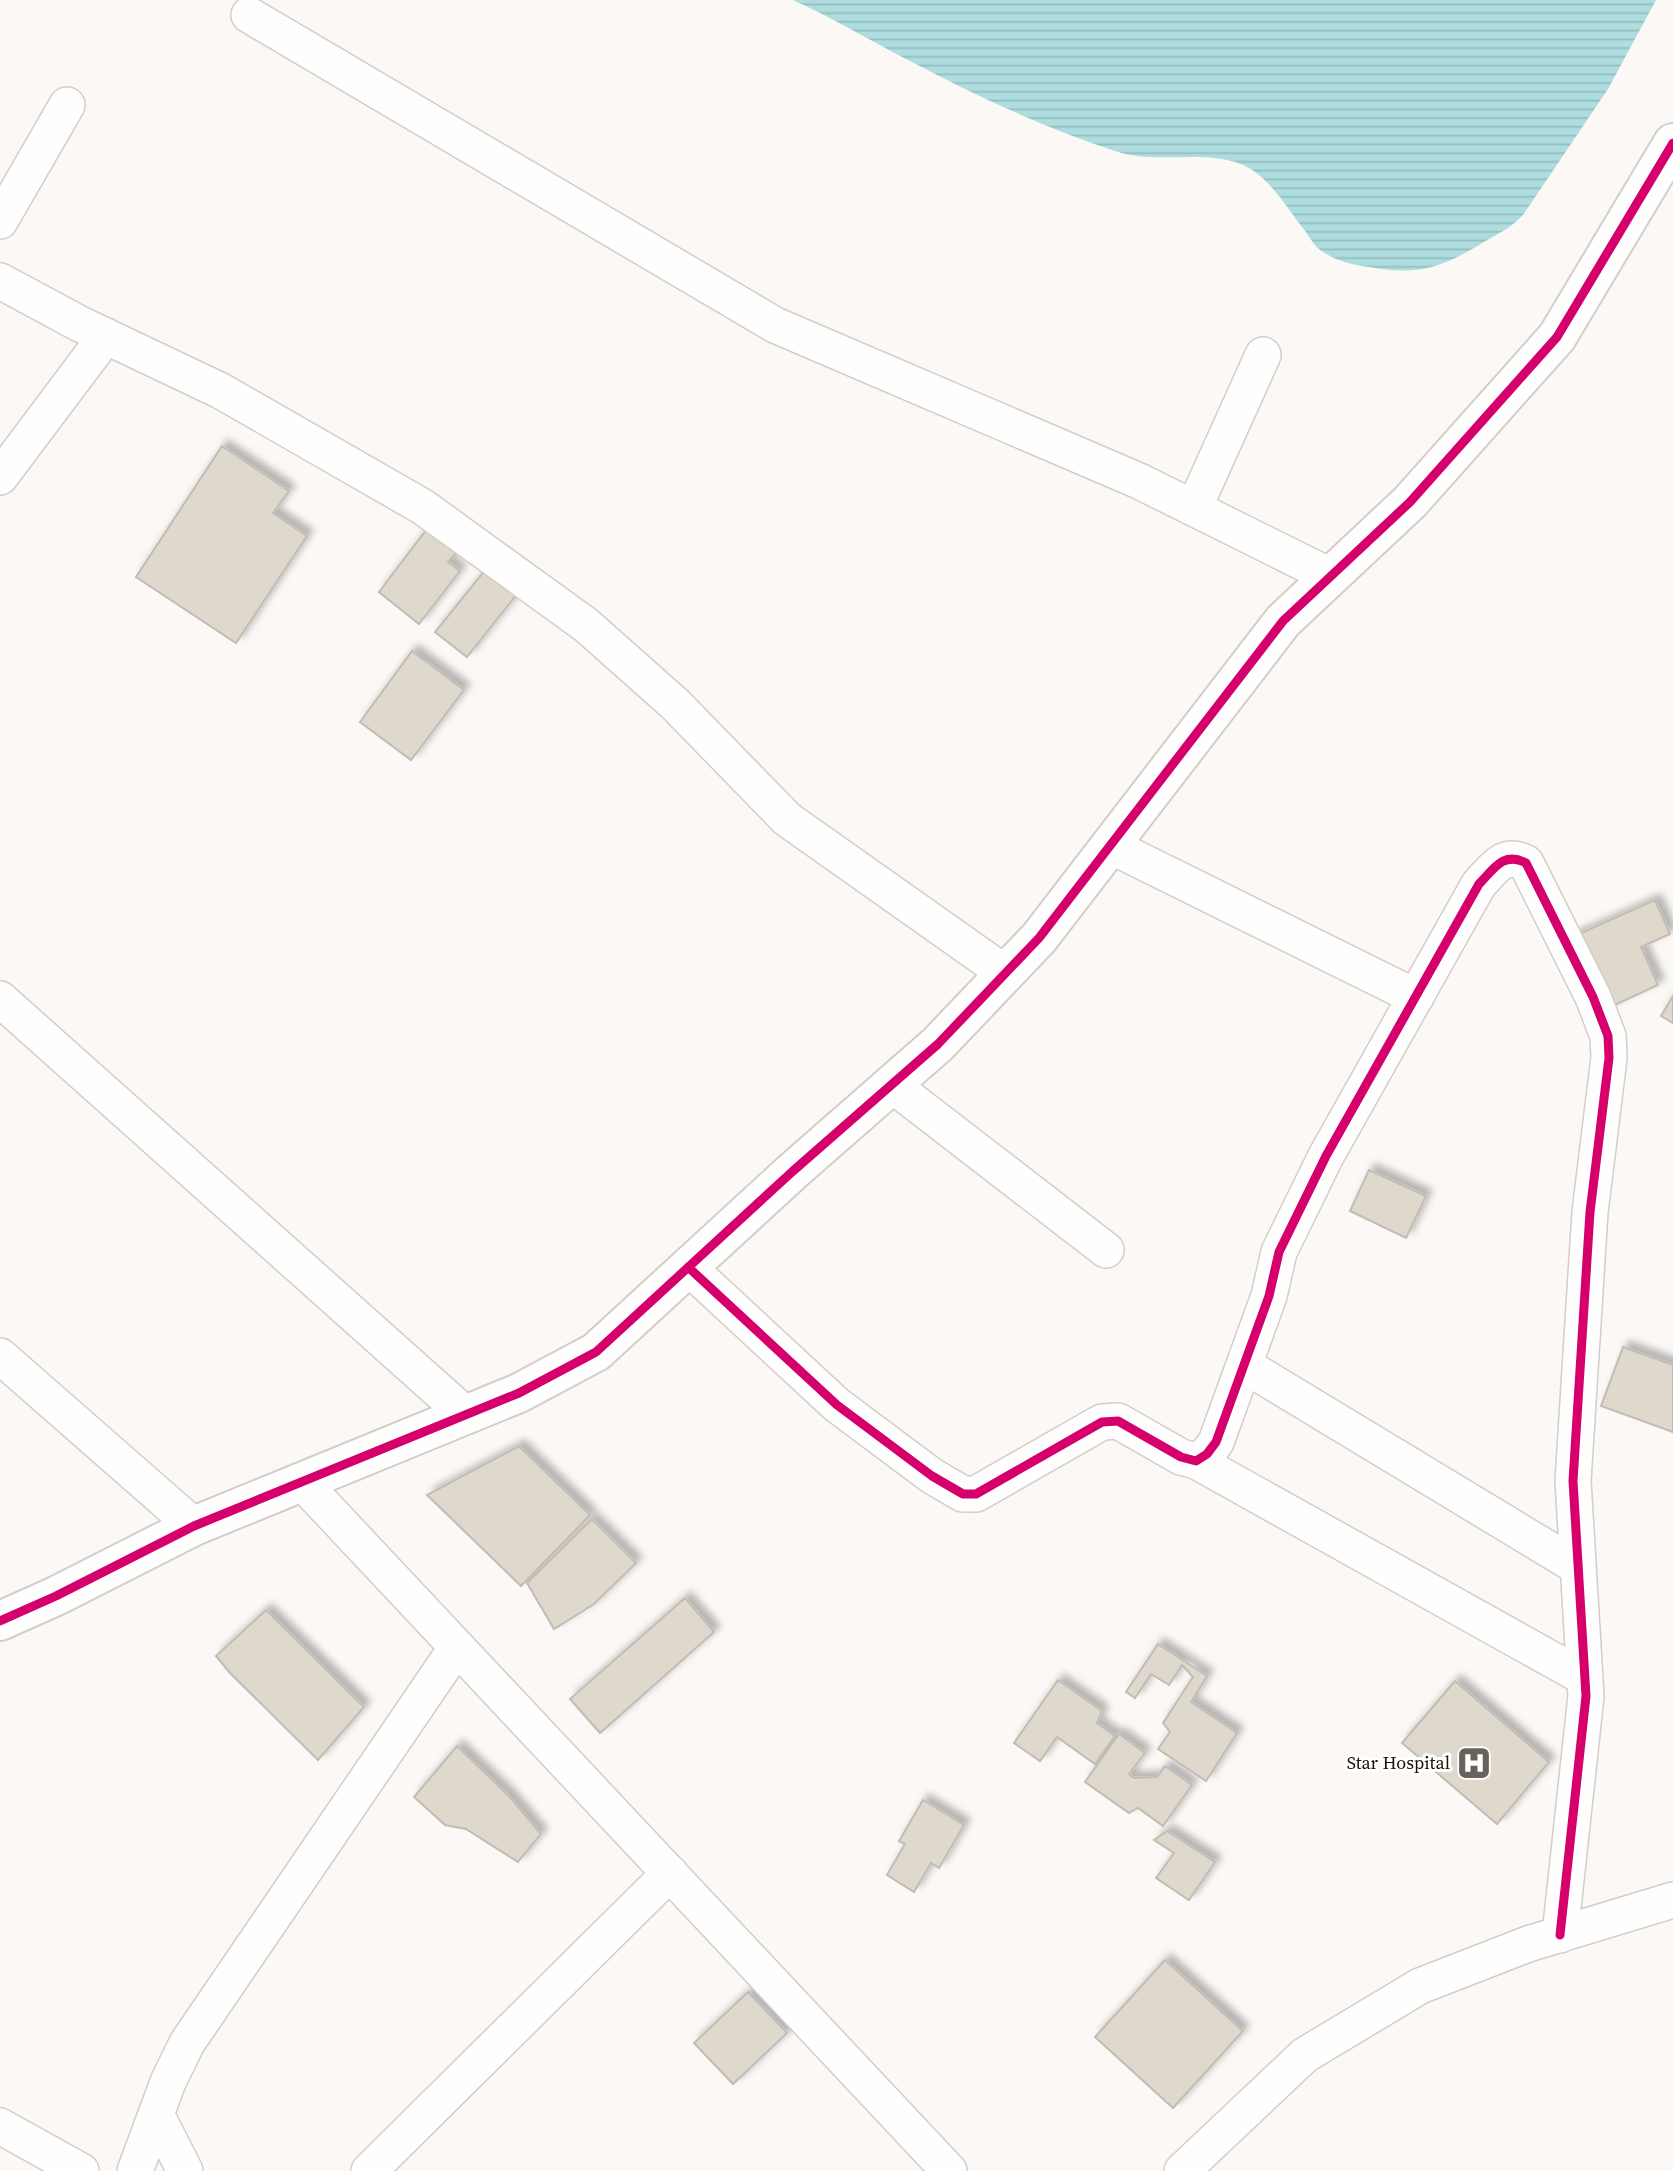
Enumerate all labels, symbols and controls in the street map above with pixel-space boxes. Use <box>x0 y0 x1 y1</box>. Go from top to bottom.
hospital icon: Star Hospital <box>1455 1744 1493 1782</box>
place label: Star Hospital <box>1347 1750 1450 1775</box>

